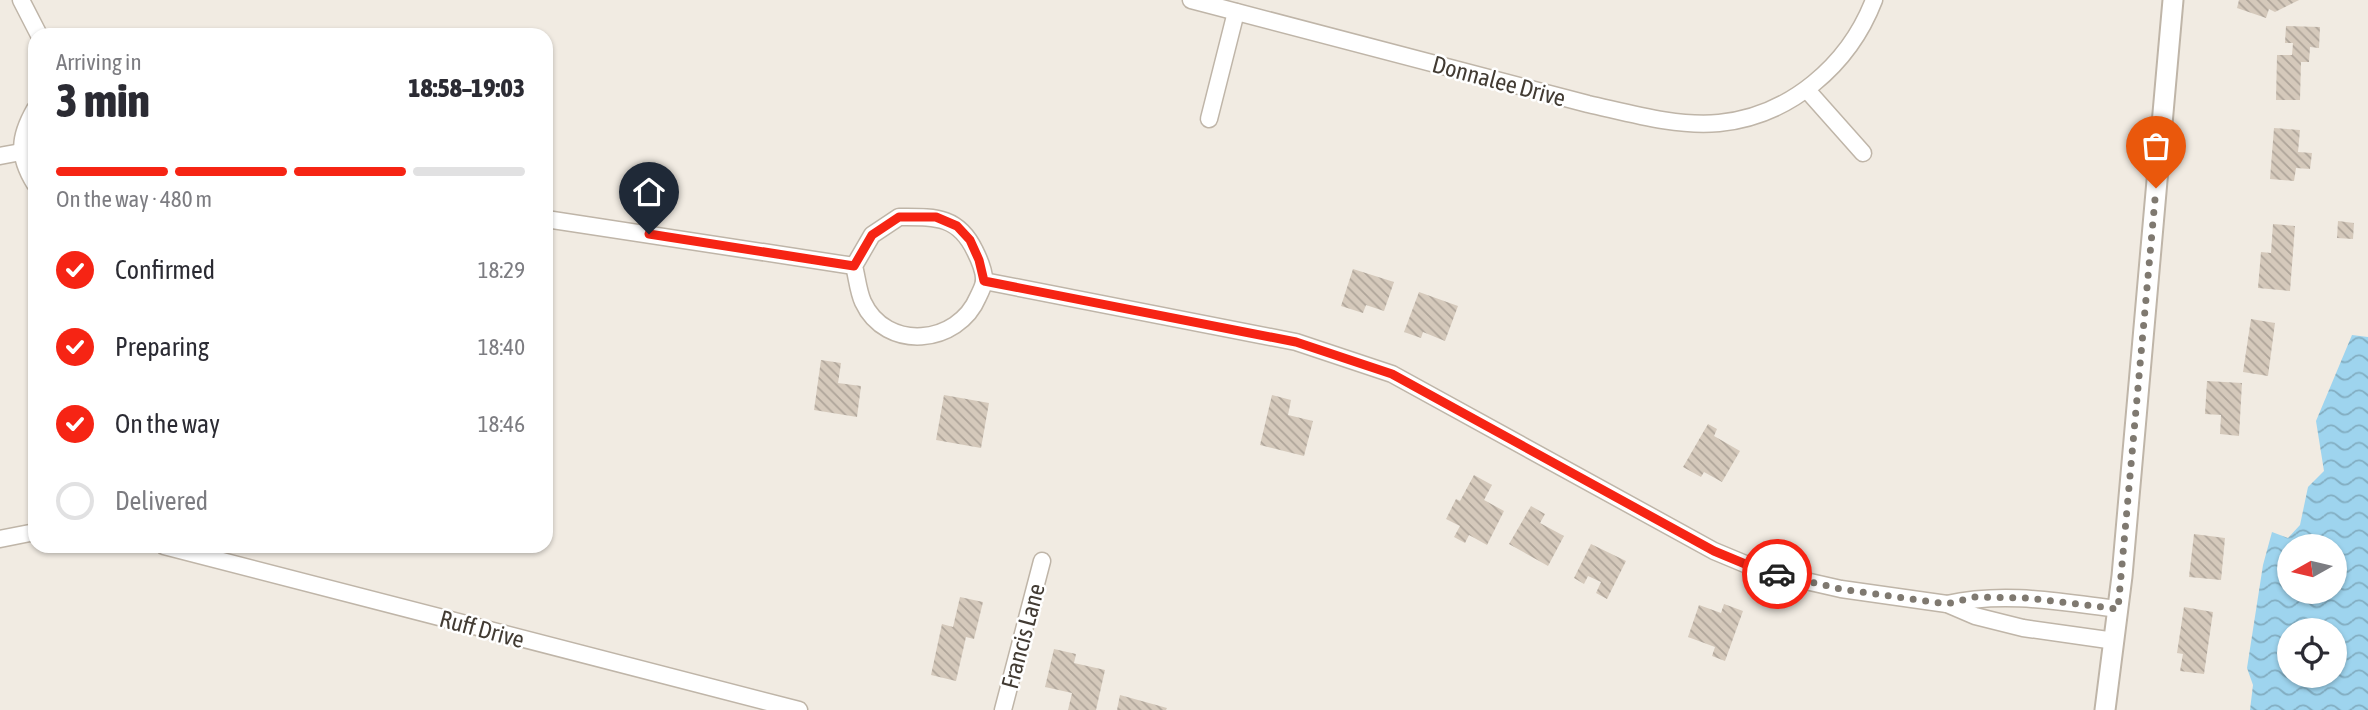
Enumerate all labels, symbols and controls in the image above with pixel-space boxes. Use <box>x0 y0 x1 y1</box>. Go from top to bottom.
text: Arriving in <box>56 49 142 75</box>
street label: Donnalee Drive <box>1429 50 1569 112</box>
text: 18:58–19:03 <box>408 73 525 103</box>
text: 3 min <box>56 74 150 127</box>
pin <box>2126 116 2186 188</box>
icon: bag <box>2137 127 2175 165</box>
pin <box>619 162 679 234</box>
icon: home <box>630 173 668 211</box>
text: On the way · 480 m <box>56 186 212 212</box>
icon: check <box>56 251 94 289</box>
text: Confirmed <box>115 255 215 285</box>
text: 18:29 <box>478 257 525 283</box>
icon: check <box>56 328 94 366</box>
text: Preparing <box>115 332 209 362</box>
text: 18:40 <box>478 334 525 360</box>
icon: check <box>56 405 94 443</box>
text: On the way <box>115 409 220 439</box>
text: 18:46 <box>478 411 525 437</box>
text: Delivered <box>115 486 208 516</box>
north arrow <box>2277 534 2347 604</box>
map controls <box>2277 534 2347 688</box>
courier <box>1742 539 1812 609</box>
icon: car <box>1758 555 1796 593</box>
street label: Francis Lane <box>996 580 1050 692</box>
street label: Ruff Drive <box>437 605 527 653</box>
button: locate <box>2277 618 2347 688</box>

